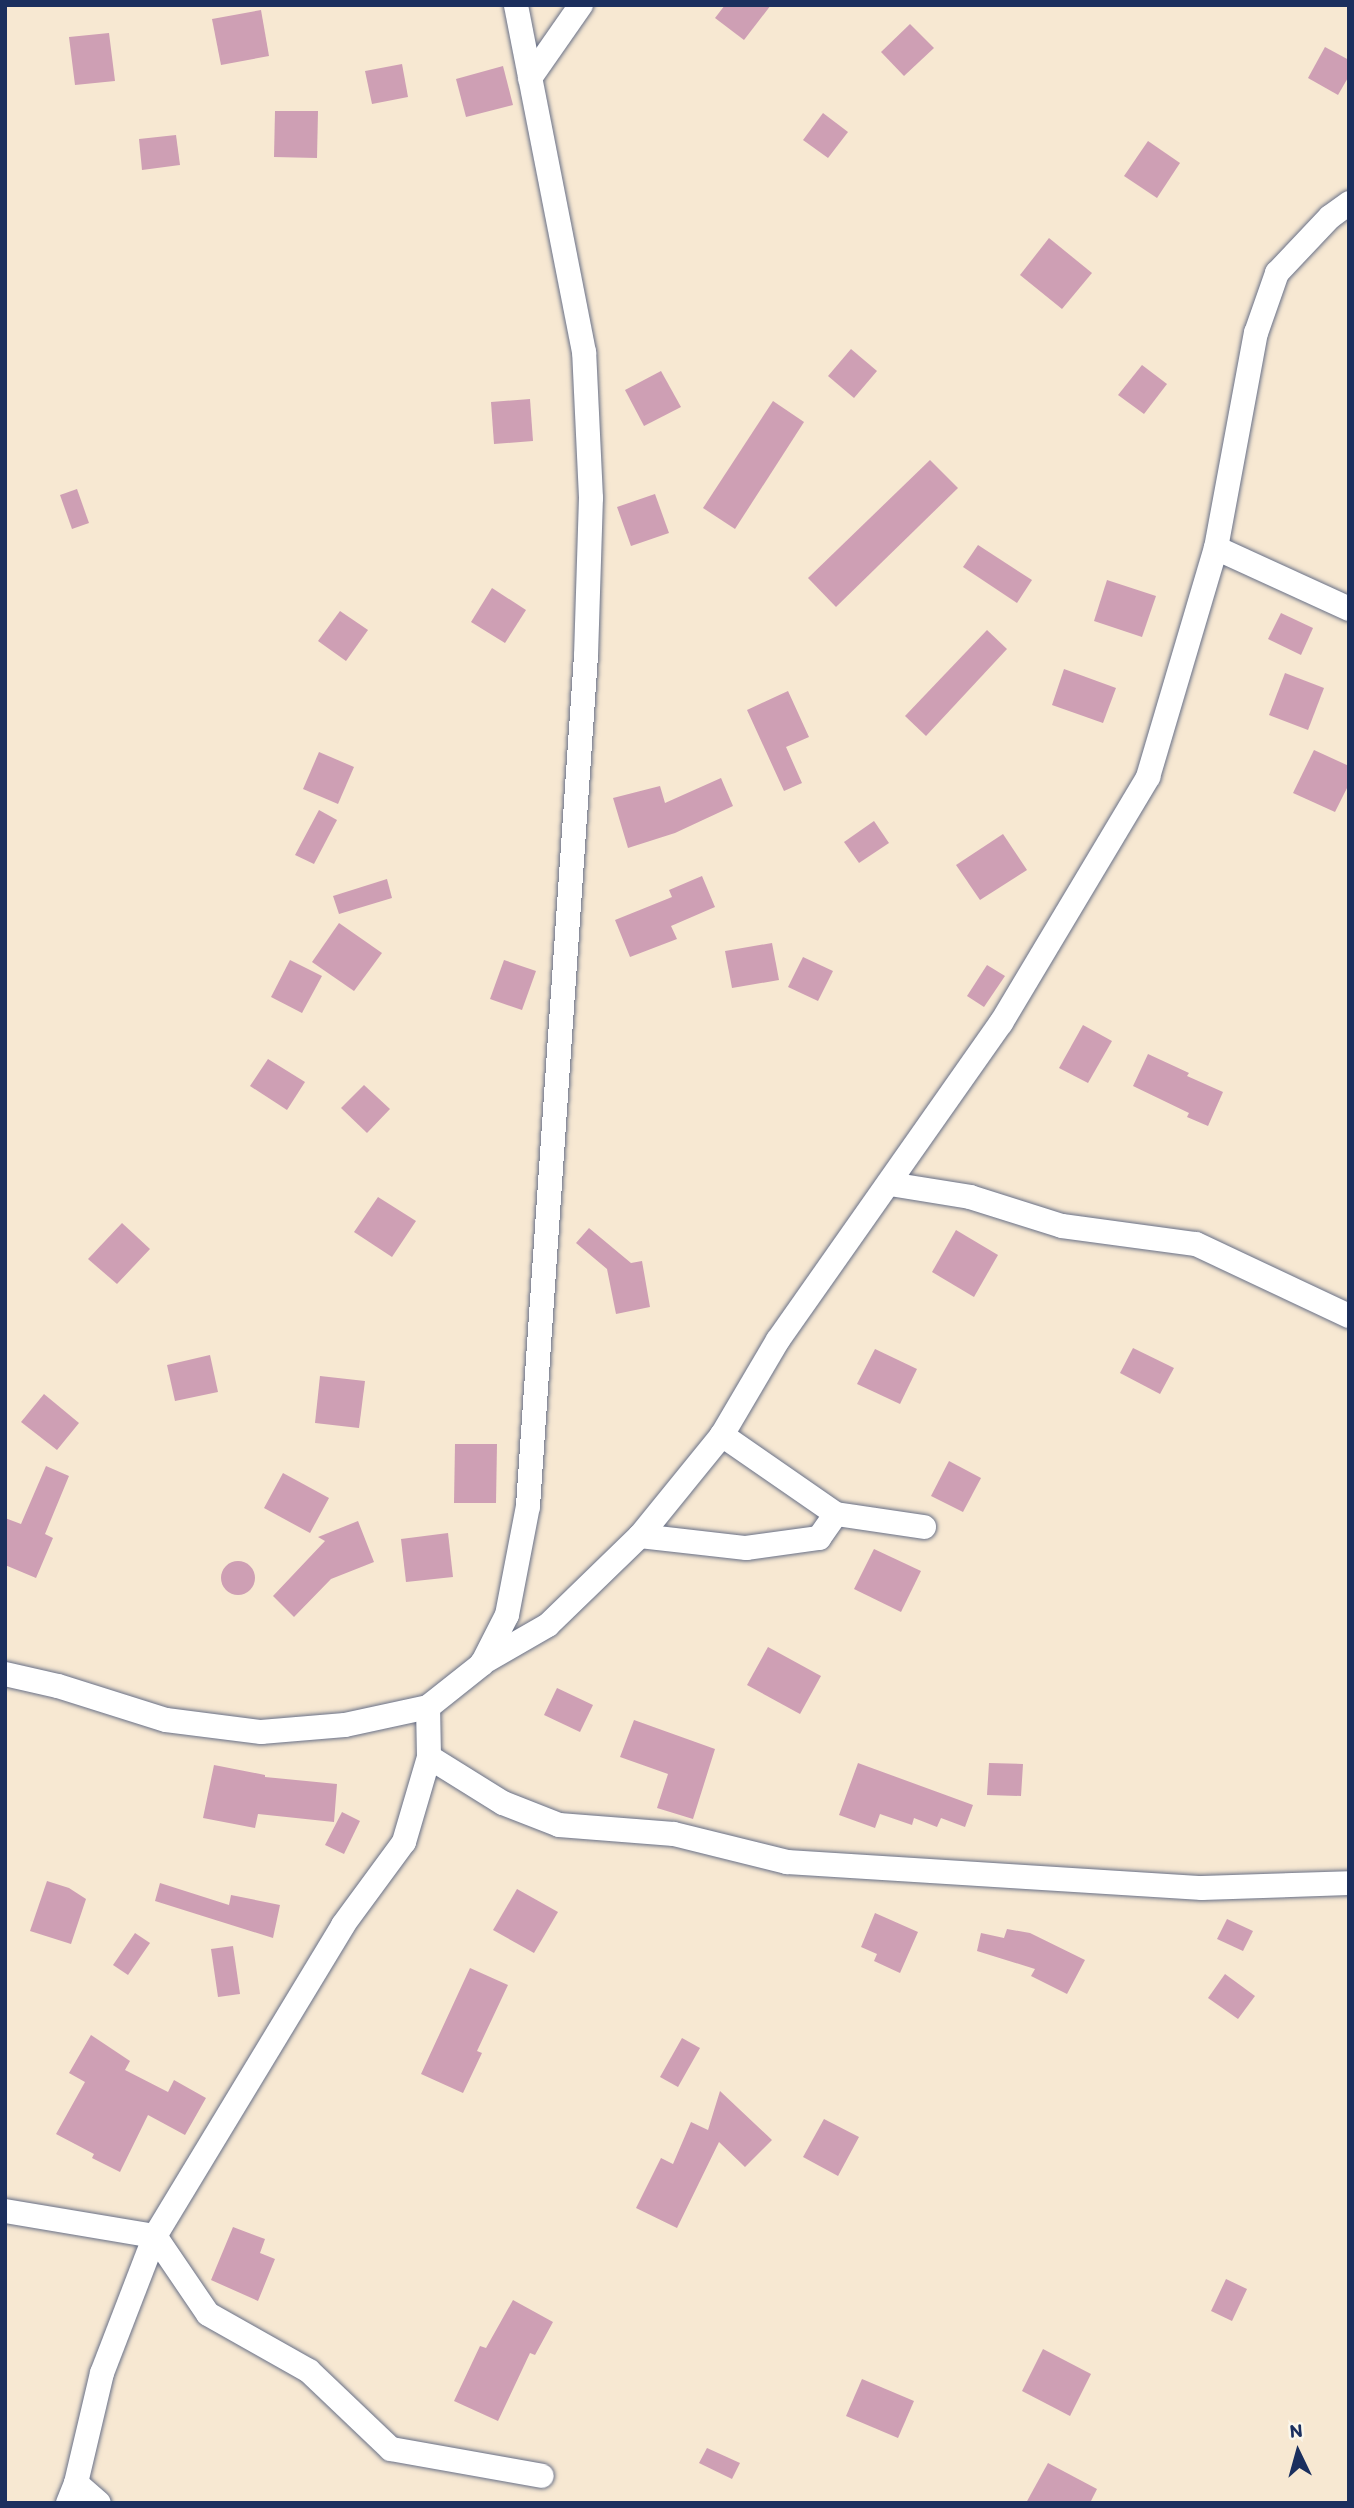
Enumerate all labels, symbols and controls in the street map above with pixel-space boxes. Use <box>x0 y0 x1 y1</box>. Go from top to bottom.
north arrow <box>1263 2417 1333 2487</box>
text: N <box>1289 2419 1304 2443</box>

